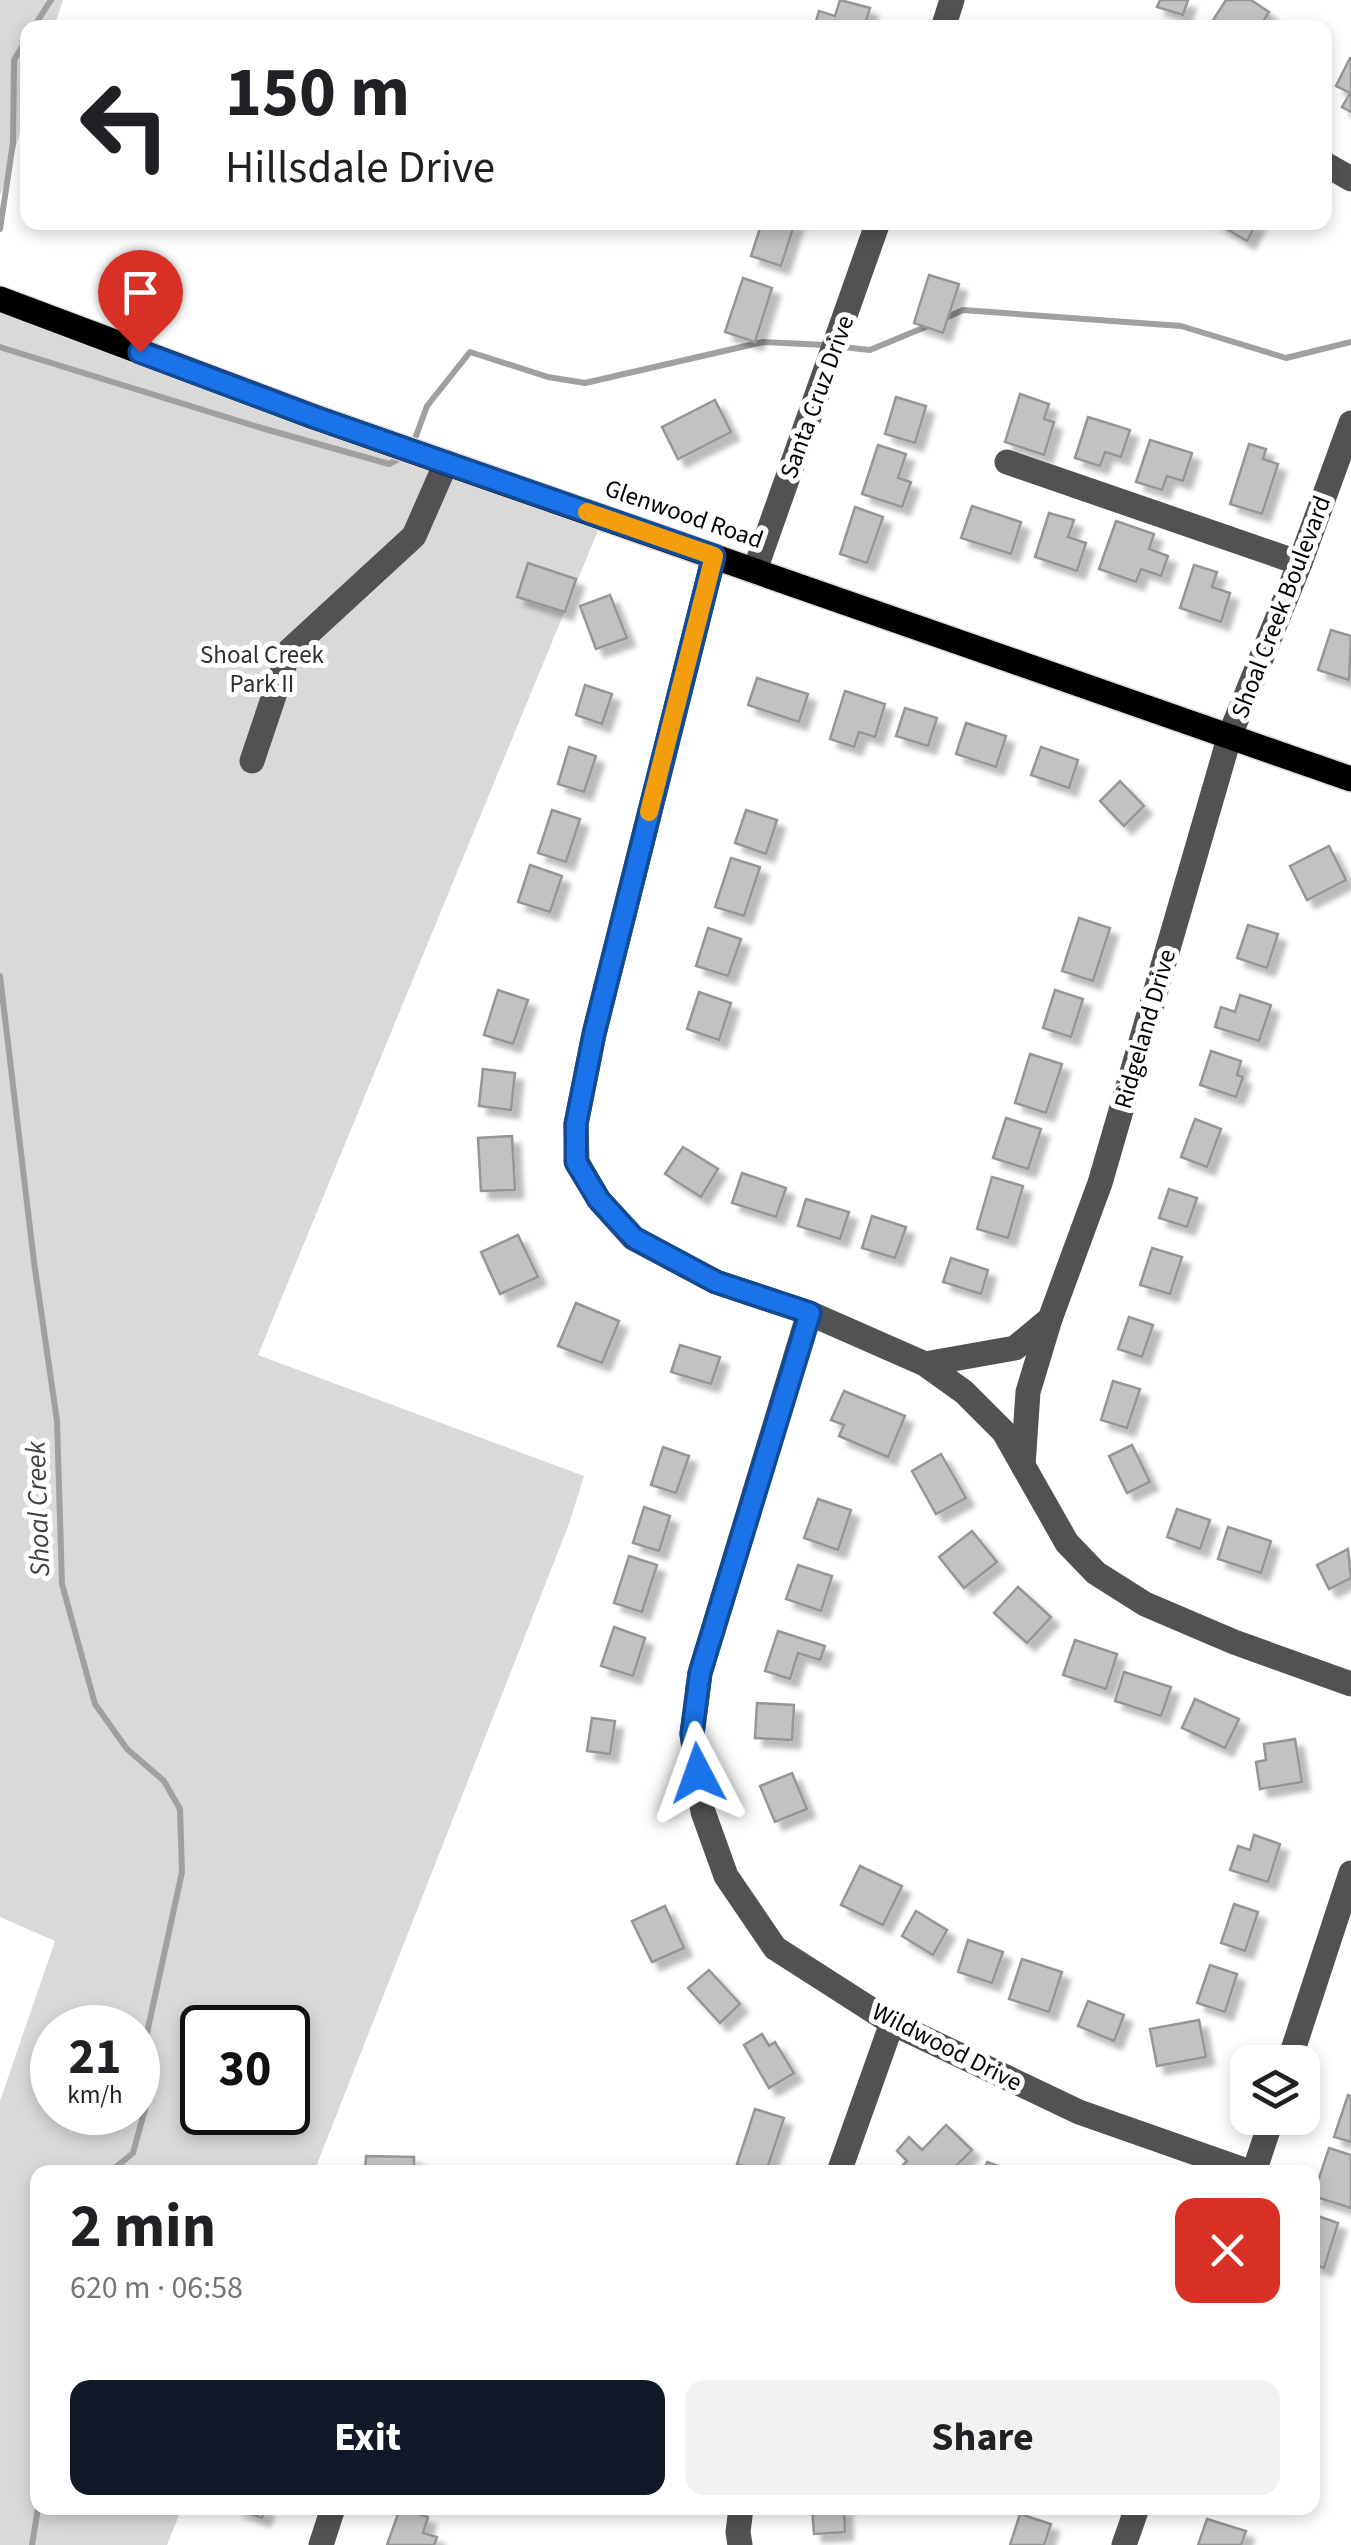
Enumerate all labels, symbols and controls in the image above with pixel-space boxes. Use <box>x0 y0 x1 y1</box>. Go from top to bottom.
text: 150 m <box>225 43 410 143</box>
icon: left <box>60 60 190 190</box>
text: Hillsdale Drive <box>225 136 495 200</box>
pin <box>98 250 183 353</box>
icon: arrive <box>113 265 168 320</box>
street label: Santa Cruz Drive <box>771 310 863 484</box>
street label: Glenwood Road <box>600 470 768 558</box>
street label: Shoal Creek Boulevard <box>1222 490 1340 724</box>
park label: Shoal Creek Park II <box>200 637 325 702</box>
street label: Ridgeland Drive <box>1105 945 1185 1113</box>
water label: Shoal Creek <box>16 1440 60 1577</box>
position arrow <box>646 1721 750 1825</box>
street label: Wildwood Drive <box>866 1994 1028 2100</box>
speed limit sign: 30 <box>180 2005 310 2135</box>
text: 21 <box>69 2022 121 2093</box>
map controls <box>1230 2045 1320 2135</box>
button: layers <box>1230 2045 1320 2135</box>
text: km/h <box>67 2077 123 2113</box>
text: 2 min <box>70 2185 216 2270</box>
button: close <box>1175 2198 1280 2303</box>
text: 620 m · 06:58 <box>70 2265 243 2311</box>
button: Exit <box>70 2380 665 2495</box>
button: Share <box>685 2380 1280 2495</box>

